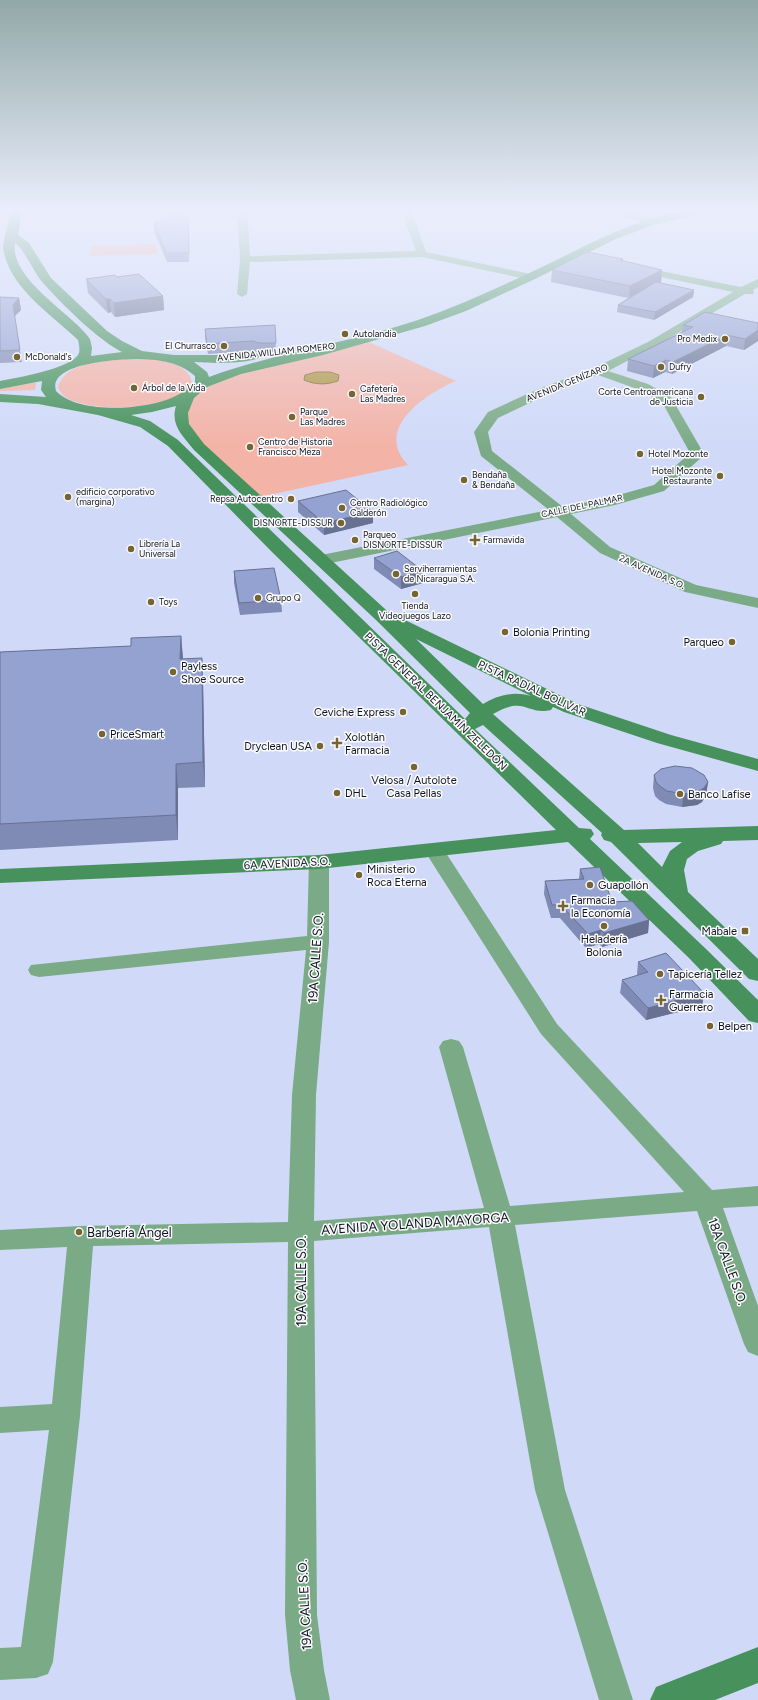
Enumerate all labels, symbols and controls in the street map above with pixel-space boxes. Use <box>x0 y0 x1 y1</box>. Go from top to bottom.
place label: Autolandia <box>353 328 397 339</box>
marker: Autolandia <box>340 329 350 339</box>
place label: Pro Medix <box>677 333 718 344</box>
marker: Pro Medix <box>720 334 730 344</box>
place label: El Churrasco <box>165 340 216 351</box>
street label: AVENIDA WILLIAM ROMERO <box>217 340 335 363</box>
marker: El Churrasco <box>219 341 229 351</box>
place label: McDonald's <box>25 351 72 362</box>
marker: McDonald's <box>12 352 22 362</box>
street label: AVENIDA GENÍZARO <box>524 361 609 404</box>
place label: Dufry <box>669 361 692 372</box>
marker: Dufry <box>656 362 666 372</box>
place label: Árbol de la Vida <box>142 382 206 393</box>
marker: Árbol de la Vida <box>129 383 139 393</box>
place label: Cafetería Las Madres <box>360 383 405 404</box>
place label: Corte Centroamericana de Justicia <box>598 386 693 407</box>
marker: Cafetería Las Madres <box>347 389 357 399</box>
marker: Corte Centroamericana de Justicia <box>696 392 706 402</box>
place label: Parque Las Madres <box>300 406 345 427</box>
marker: Parque Las Madres <box>287 412 297 422</box>
place label: Centro de Historia Francisco Meza <box>258 436 332 457</box>
marker: Centro de Historia Francisco Meza <box>245 442 255 452</box>
place label: Hotel Mozonte <box>648 448 708 459</box>
marker: Hotel Mozonte <box>635 449 645 459</box>
place label: Hotel Mozonte Restaurante <box>652 465 712 486</box>
place label: Bendaña & Bendaña <box>472 469 515 490</box>
marker: Hotel Mozonte Restaurante <box>715 471 725 481</box>
marker: Bendaña & Bendaña <box>459 475 469 485</box>
place label: edificio corporativo (margina) <box>76 486 155 507</box>
street label: CALLE DEL PALMAR <box>540 491 624 520</box>
marker: edificio corporativo (margina) <box>63 492 73 502</box>
place label: Repsa Autocentro <box>210 493 283 504</box>
marker: Repsa Autocentro <box>286 494 296 504</box>
place label: Centro Radiológico Calderón <box>350 497 428 518</box>
marker: Centro Radiológico Calderón <box>337 503 347 513</box>
place label: DISNORTE-DISSUR <box>254 517 333 528</box>
marker: DISNORTE-DISSUR <box>336 518 346 528</box>
place label: Parqueo DISNORTE-DISSUR <box>363 529 443 550</box>
place label: Farmavida <box>483 534 525 545</box>
marker: Parqueo DISNORTE-DISSUR <box>350 535 360 545</box>
marker: Farmavida <box>470 535 480 545</box>
place label: Librería La Universal <box>139 538 181 559</box>
marker: Librería La Universal <box>126 544 136 554</box>
street label: 2A AVENIDA S.O. <box>618 552 687 591</box>
place label: Serviherramientas de Nicaragua S.A. <box>404 563 477 584</box>
marker: Serviherramientas de Nicaragua S.A. <box>391 569 401 579</box>
marker: Tienda Videojuegos Lazo <box>410 589 420 599</box>
place label: Grupo Q <box>266 592 301 603</box>
marker: Grupo Q <box>253 593 263 603</box>
place label: Toys <box>159 596 177 607</box>
marker: Toys <box>146 597 156 607</box>
place label: Tienda Videojuegos Lazo <box>379 600 451 621</box>
place label: Bolonia Printing <box>513 626 590 639</box>
marker: Bolonia Printing <box>500 627 510 637</box>
street label: PISTA GENERAL BENJAMÍN ZELEDÓN <box>362 629 510 773</box>
place label: Parqueo <box>684 636 724 649</box>
marker: Parqueo <box>727 637 737 647</box>
street label: PISTA RADIAL BOLIVAR <box>476 658 588 719</box>
place label: Payless Shoe Source <box>181 660 244 686</box>
marker: Payless Shoe Source <box>168 667 178 677</box>
place label: Ceviche Express <box>314 706 395 719</box>
marker: Ceviche Express <box>398 707 408 717</box>
place label: PriceSmart <box>110 728 164 741</box>
marker: PriceSmart <box>97 729 107 739</box>
place label: Xolotlán Farmacia <box>345 731 389 757</box>
marker: Xolotlán Farmacia <box>332 738 342 748</box>
place label: Dryclean USA <box>244 740 313 753</box>
marker: Dryclean USA <box>315 741 325 751</box>
marker: Velosa / Autolote Casa Pellas <box>409 762 419 772</box>
place label: Velosa / Autolote Casa Pellas <box>371 774 457 800</box>
place label: DHL <box>345 787 367 800</box>
marker: DHL <box>332 788 342 798</box>
place label: Banco Lafise <box>688 788 751 801</box>
marker: Banco Lafise <box>675 789 685 799</box>
street label: 6A AVENIDA S.O. <box>243 855 331 872</box>
place label: Ministerio Roca Eterna <box>367 863 427 889</box>
marker: Ministerio Roca Eterna <box>354 870 364 880</box>
place label: Guapollón <box>598 879 648 892</box>
marker: Guapollón <box>585 880 595 890</box>
place label: Farmacia la Economía <box>571 894 631 920</box>
marker: Farmacia la Economía <box>558 901 568 911</box>
street label: 19A CALLE S.O. <box>305 912 326 1004</box>
marker: Heladería Bolonia <box>599 921 609 931</box>
place label: Mabale <box>702 925 737 938</box>
marker: Mabale <box>740 926 750 936</box>
place label: Heladería Bolonia <box>581 933 627 959</box>
place label: Tapicería Tellez <box>668 968 742 981</box>
marker: Tapicería Tellez <box>655 969 665 979</box>
place label: Farmacia Guerrero <box>669 988 713 1014</box>
marker: Farmacia Guerrero <box>656 995 666 1005</box>
place label: Belpen <box>718 1020 752 1033</box>
marker: Belpen <box>705 1021 715 1031</box>
street label: AVENIDA YOLANDA MAYORGA <box>321 1209 510 1238</box>
street label: 18A CALLE S.O. <box>705 1216 750 1307</box>
place label: Barbería Ángel <box>87 1225 172 1240</box>
marker: Barbería Ángel <box>74 1227 84 1237</box>
street label: 19A CALLE S.O. <box>294 1235 309 1326</box>
street label: 19A CALLE S.O. <box>295 1559 314 1651</box>

